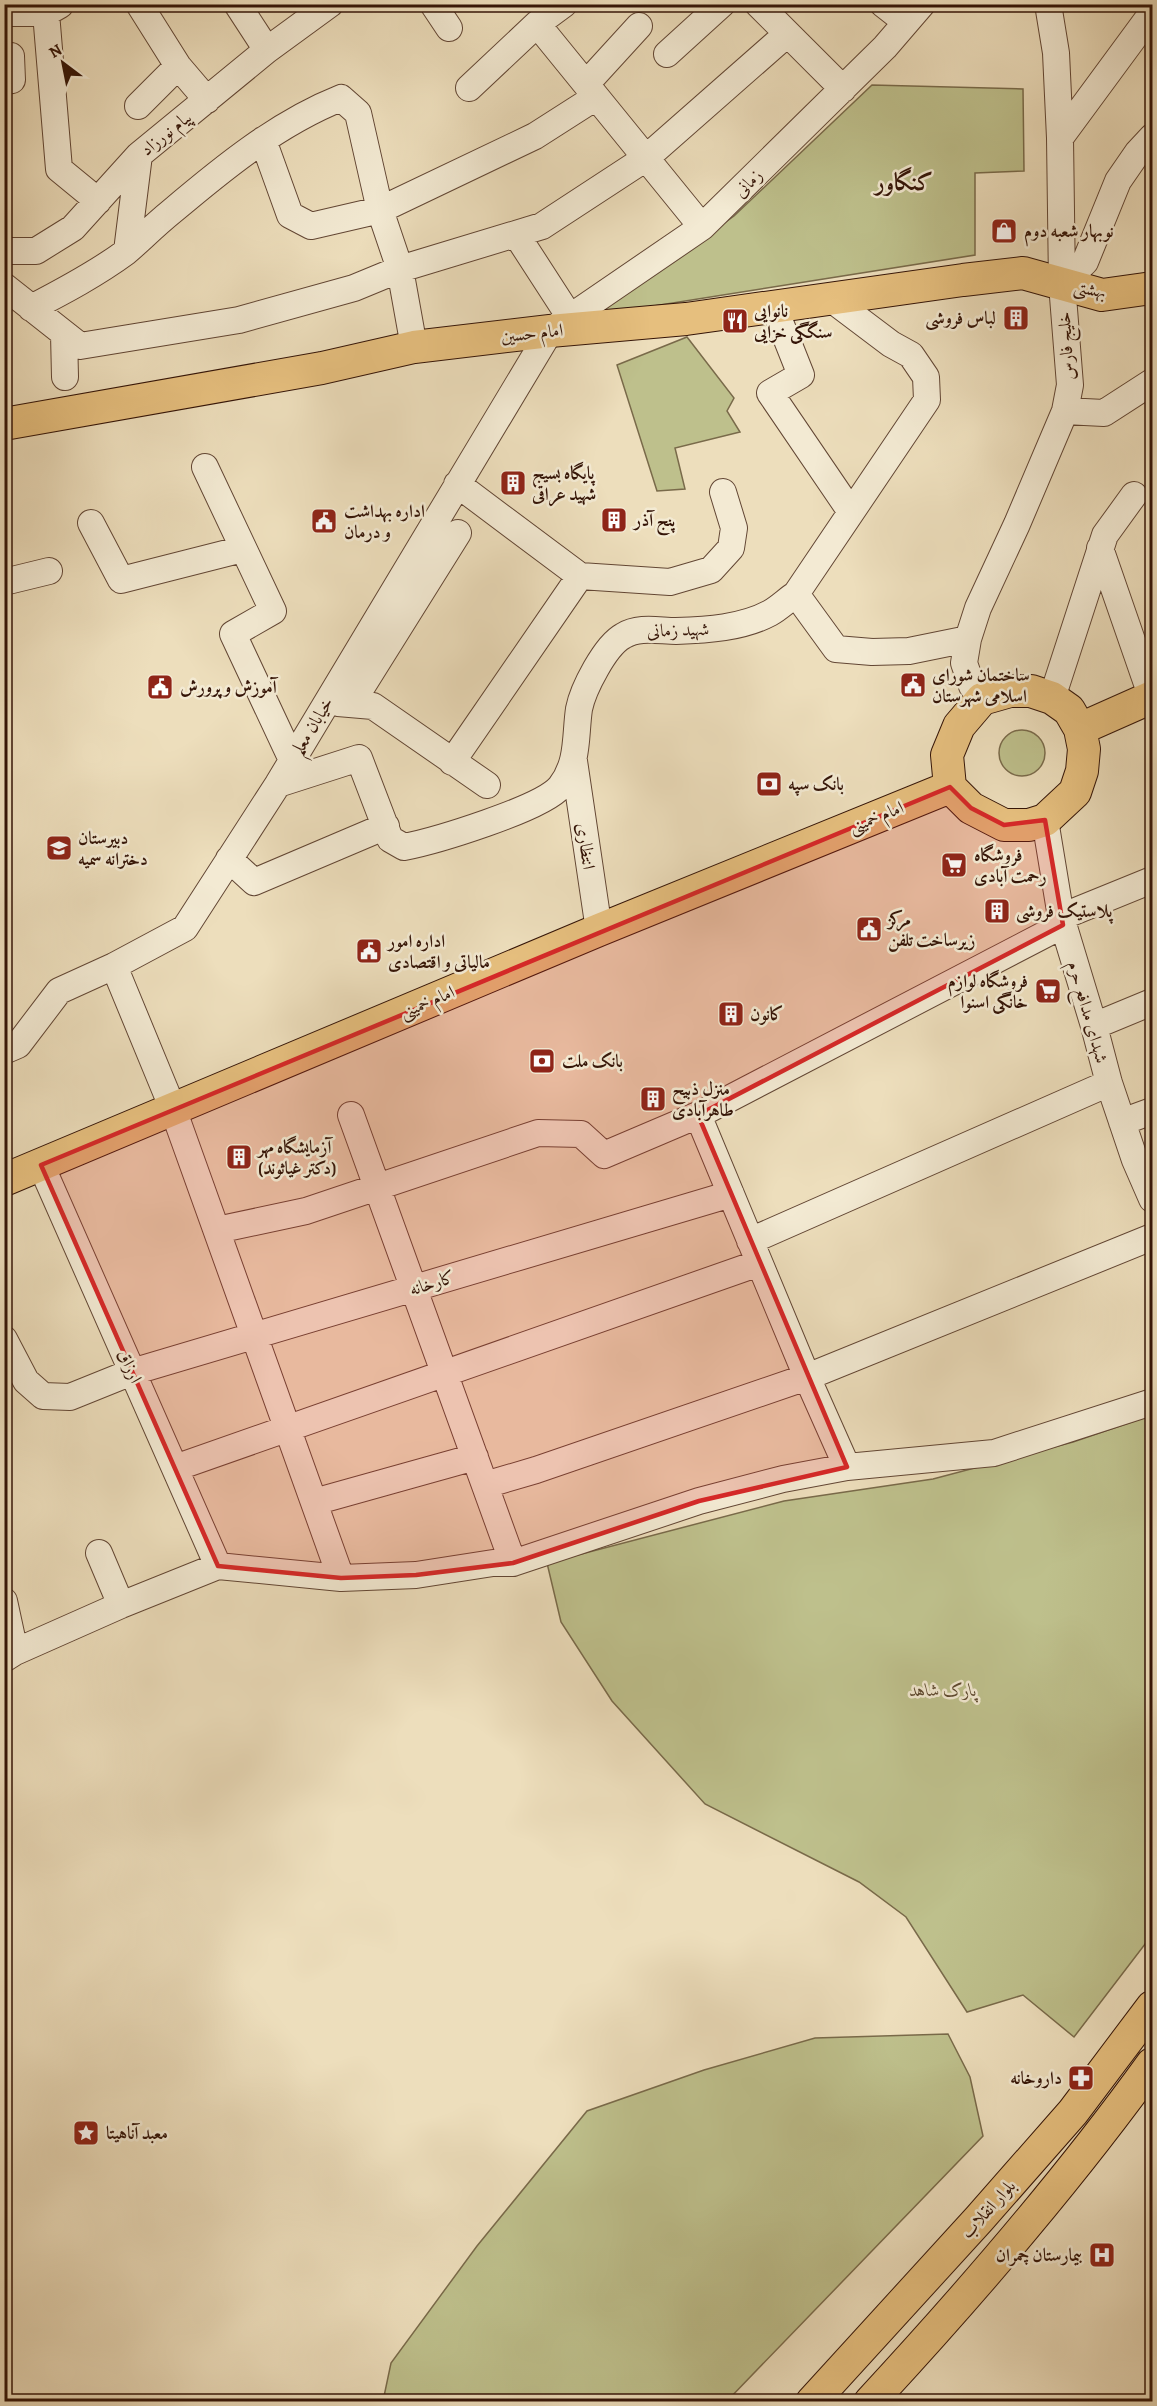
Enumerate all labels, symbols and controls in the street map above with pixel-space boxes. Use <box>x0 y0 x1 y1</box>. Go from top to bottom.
north arrow <box>33 33 93 93</box>
text: N <box>45 39 67 64</box>
street label: پیام نورزاد <box>135 105 199 164</box>
street label: زمانی <box>728 163 768 203</box>
district label: کنگاور <box>872 166 933 198</box>
shop icon: نوبهار شعبه دوم <box>989 216 1019 246</box>
place label: نوبهار شعبه دوم <box>1024 219 1114 247</box>
street label: بهشتی <box>1072 274 1108 305</box>
place label: نانوایی سنگگی خزایی <box>753 299 833 344</box>
building icon: لباس فروشی <box>1001 303 1031 333</box>
restaurant icon: نانوایی سنگگی خزایی <box>720 306 750 336</box>
place label: لباس فروشی <box>925 306 996 331</box>
street label: خلیج فارس <box>1052 311 1084 381</box>
street label: امام حسین <box>500 318 565 352</box>
place label: پایگاه بسیج شهید عراقی <box>531 461 596 507</box>
building icon: پایگاه بسیج شهید عراقی <box>498 468 528 498</box>
place label: اداره بهداشت و درمان <box>344 499 425 544</box>
building icon: پنج آذر <box>599 505 629 535</box>
public building icon: اداره بهداشت و درمان <box>309 506 339 536</box>
place label: پنج آذر <box>632 508 676 536</box>
street label: شهید زمانی <box>646 617 710 643</box>
place label: ساختمان شورای اسلامی شهرستان <box>932 663 1030 708</box>
public building icon: ساختمان شورای اسلامی شهرستان <box>898 670 928 700</box>
public building icon: آموزش و پرورش <box>145 672 175 702</box>
place label: آموزش و پرورش <box>180 675 279 699</box>
street label: خیابان معلم <box>285 692 344 763</box>
bank icon: بانک سپه <box>754 769 784 799</box>
place label: بانک سپه <box>788 772 844 796</box>
street label: امام خمینی <box>845 795 909 843</box>
street label: انتظاری <box>571 821 601 871</box>
place label: دبیرستان دخترانه سمیه <box>78 826 148 871</box>
school or university icon: دبیرستان دخترانه سمیه <box>44 833 74 863</box>
place label: فروشگاه رحمت آبادی <box>974 843 1047 888</box>
supermarket icon: فروشگاه رحمت آبادی <box>939 850 969 880</box>
building icon: پلاستیک فروشی <box>982 896 1012 926</box>
place label: پلاستیک فروشی <box>1016 899 1114 924</box>
place label: مرکز زیرساخت تلفن <box>886 907 975 952</box>
public building icon: مرکز زیرساخت تلفن <box>854 914 884 944</box>
place label: اداره امور مالیاتی و اقتصادی <box>386 929 490 974</box>
public building icon: اداره امور مالیاتی و اقتصادی <box>354 936 384 966</box>
street label: شهدای مدافع حرم <box>1058 958 1114 1067</box>
place label: فروشگاه لوازم خانگی اسنوا <box>948 969 1028 1014</box>
supermarket icon: فروشگاه لوازم خانگی اسنوا <box>1033 976 1063 1006</box>
street label: امام خمینی <box>396 980 460 1028</box>
building icon: کانون <box>716 999 746 1029</box>
place label: کانون <box>750 1002 784 1026</box>
bank icon: بانک ملت <box>527 1046 557 1076</box>
place label: بانک ملت <box>562 1049 623 1073</box>
place label: منزل ذبیح طاهرآبادی <box>672 1077 734 1122</box>
building icon: منزل ذبیح طاهرآبادی <box>638 1084 668 1114</box>
place label: آزمایشگاه مهر (دکتر غیاثوند) <box>256 1135 336 1180</box>
building icon: آزمایشگاه مهر (دکتر غیاثوند) <box>224 1142 254 1172</box>
street label: کارخانه <box>406 1265 458 1301</box>
street label: ارزاق <box>112 1345 148 1387</box>
park label: پارک شاهد <box>909 1678 978 1703</box>
pharmacy icon: داروخانه <box>1066 2063 1096 2093</box>
place label: داروخانه <box>1010 2066 1062 2090</box>
place icon: معبد آناهیتا <box>71 2118 101 2148</box>
place label: معبد آناهیتا <box>106 2121 168 2145</box>
street label: بلوار انقلاب <box>955 2174 1021 2244</box>
hospital icon: بیمارستان چمران <box>1087 2240 1117 2270</box>
place label: بیمارستان چمران <box>996 2243 1082 2267</box>

